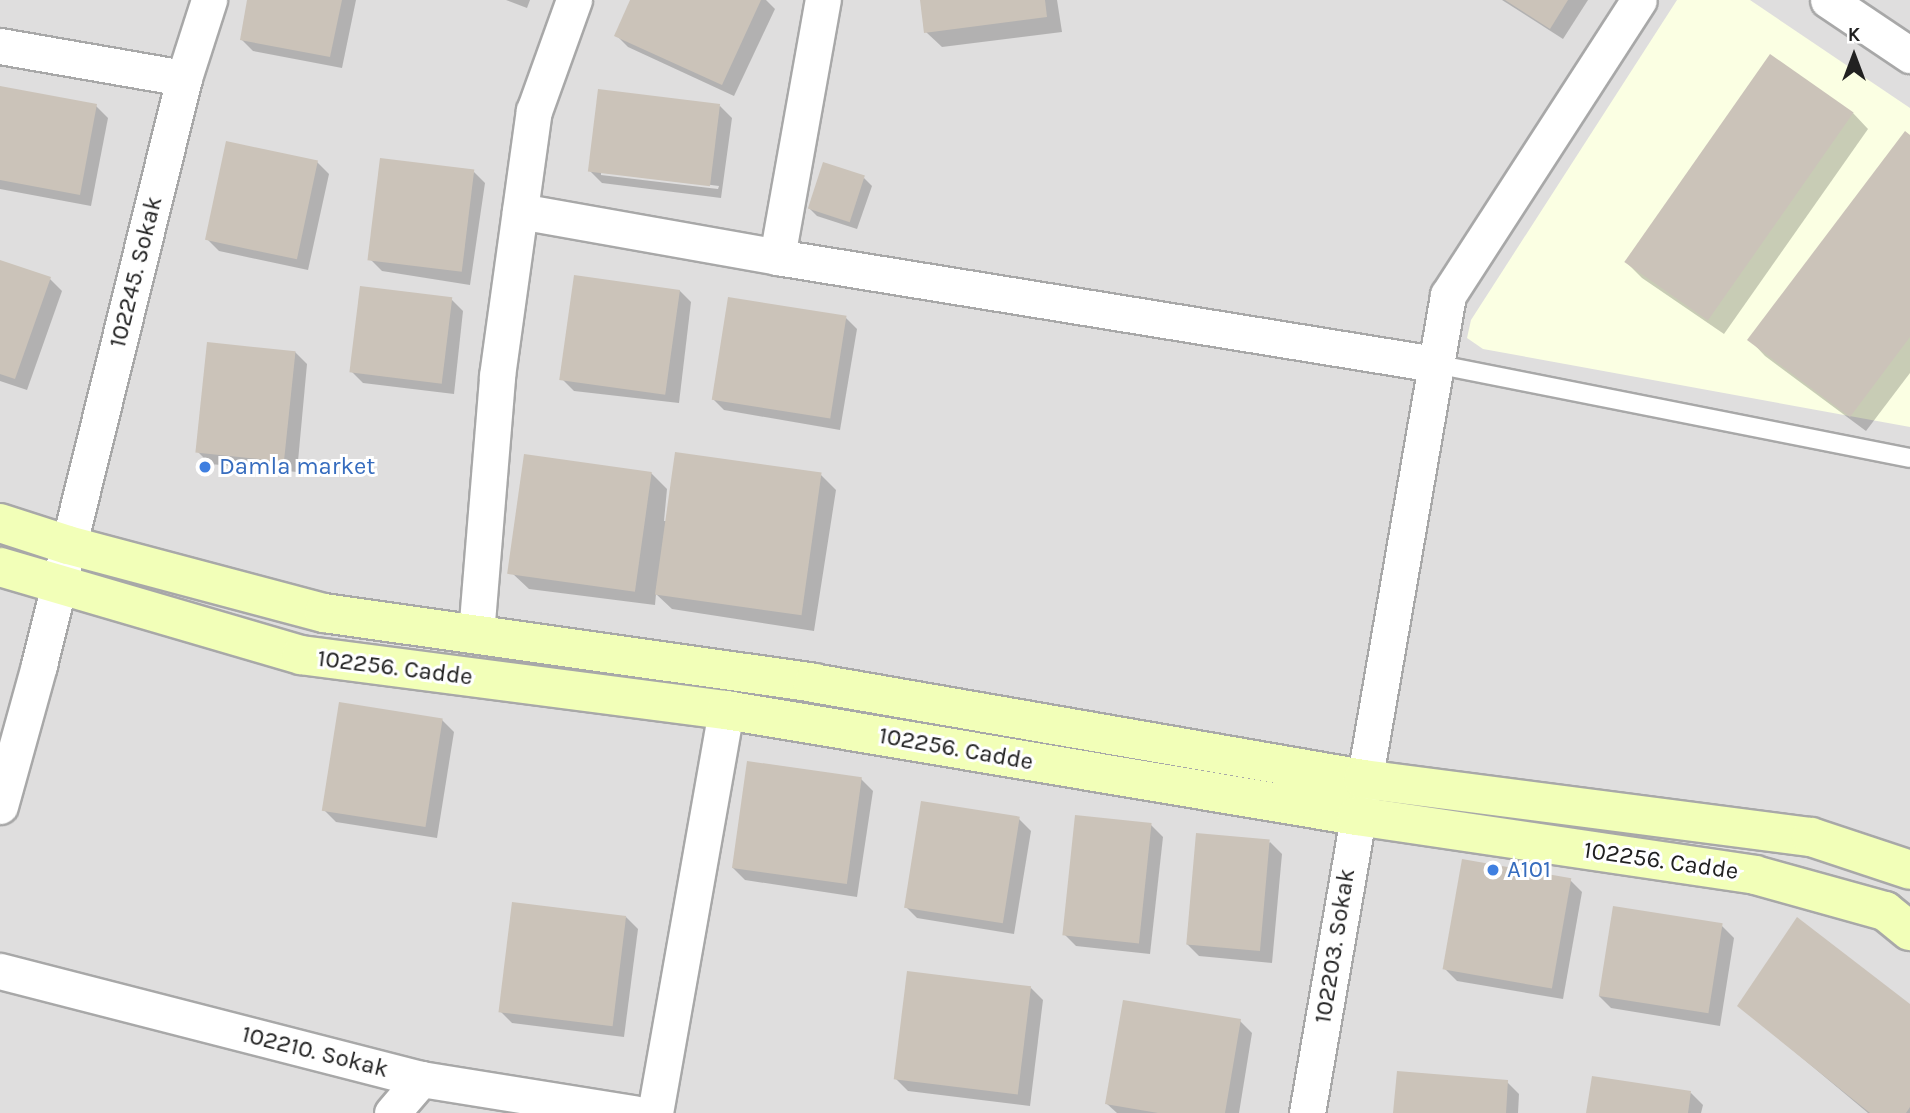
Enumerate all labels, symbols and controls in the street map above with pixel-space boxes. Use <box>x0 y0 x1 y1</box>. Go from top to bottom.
north arrow <box>1819 21 1889 91</box>
text: K <box>1848 24 1860 46</box>
street label: 102245. Sokak <box>103 193 169 351</box>
place label: Damla market <box>219 453 375 481</box>
marker: Damla market <box>197 459 213 475</box>
street label: 102256. Cadde <box>316 644 474 692</box>
street label: 102256. Cadde <box>877 721 1035 777</box>
street label: 102256. Cadde <box>1582 836 1740 886</box>
place label: A101 <box>1507 856 1551 884</box>
marker: A101 <box>1485 862 1501 878</box>
street label: 102203. Sokak <box>1309 867 1361 1025</box>
street label: 102210. Sokak <box>239 1020 391 1084</box>

